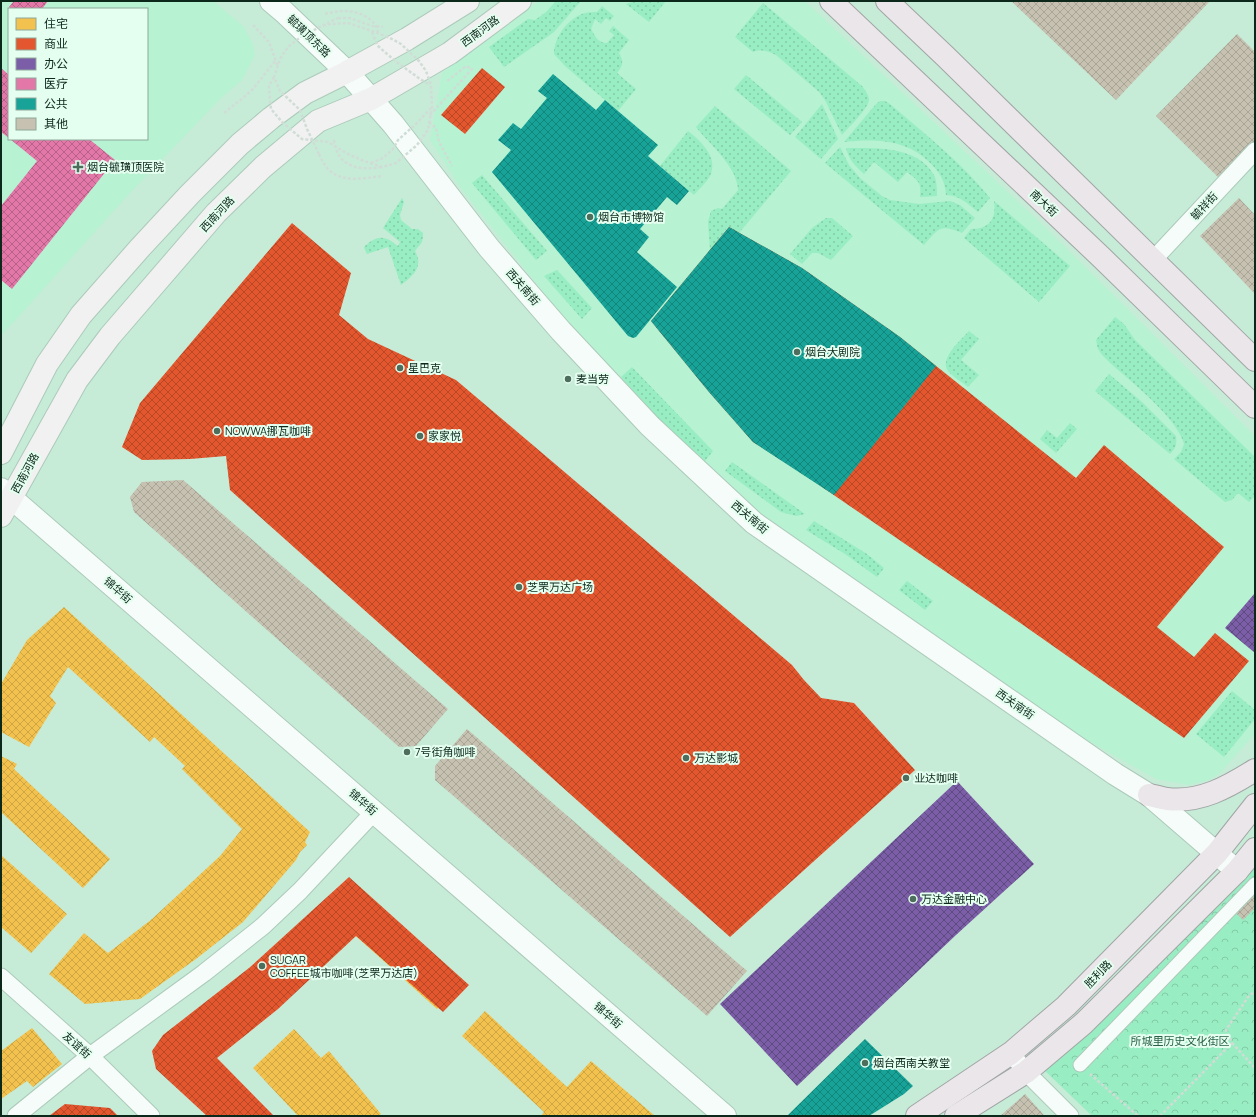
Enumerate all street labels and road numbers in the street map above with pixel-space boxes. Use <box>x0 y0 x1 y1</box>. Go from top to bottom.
street label: 毓璜顶东路 <box>284 11 334 60</box>
street label: 西南河路 <box>457 12 502 50</box>
street label: 南大街 <box>1027 186 1062 219</box>
street label: 毓祥街 <box>1187 188 1220 223</box>
street label: 西南河路 <box>196 192 237 235</box>
street label: 西关南街 <box>503 265 543 308</box>
street label: 西南河路 <box>7 450 42 496</box>
street label: 西关南街 <box>729 497 772 537</box>
street label: 锦华街 <box>101 573 136 606</box>
street label: 西关南街 <box>993 685 1038 722</box>
street label: 锦华街 <box>346 785 381 818</box>
street label: 胜利路 <box>1081 957 1114 991</box>
street label: 锦华街 <box>591 998 626 1031</box>
street label: 友谊街 <box>60 1028 95 1061</box>

